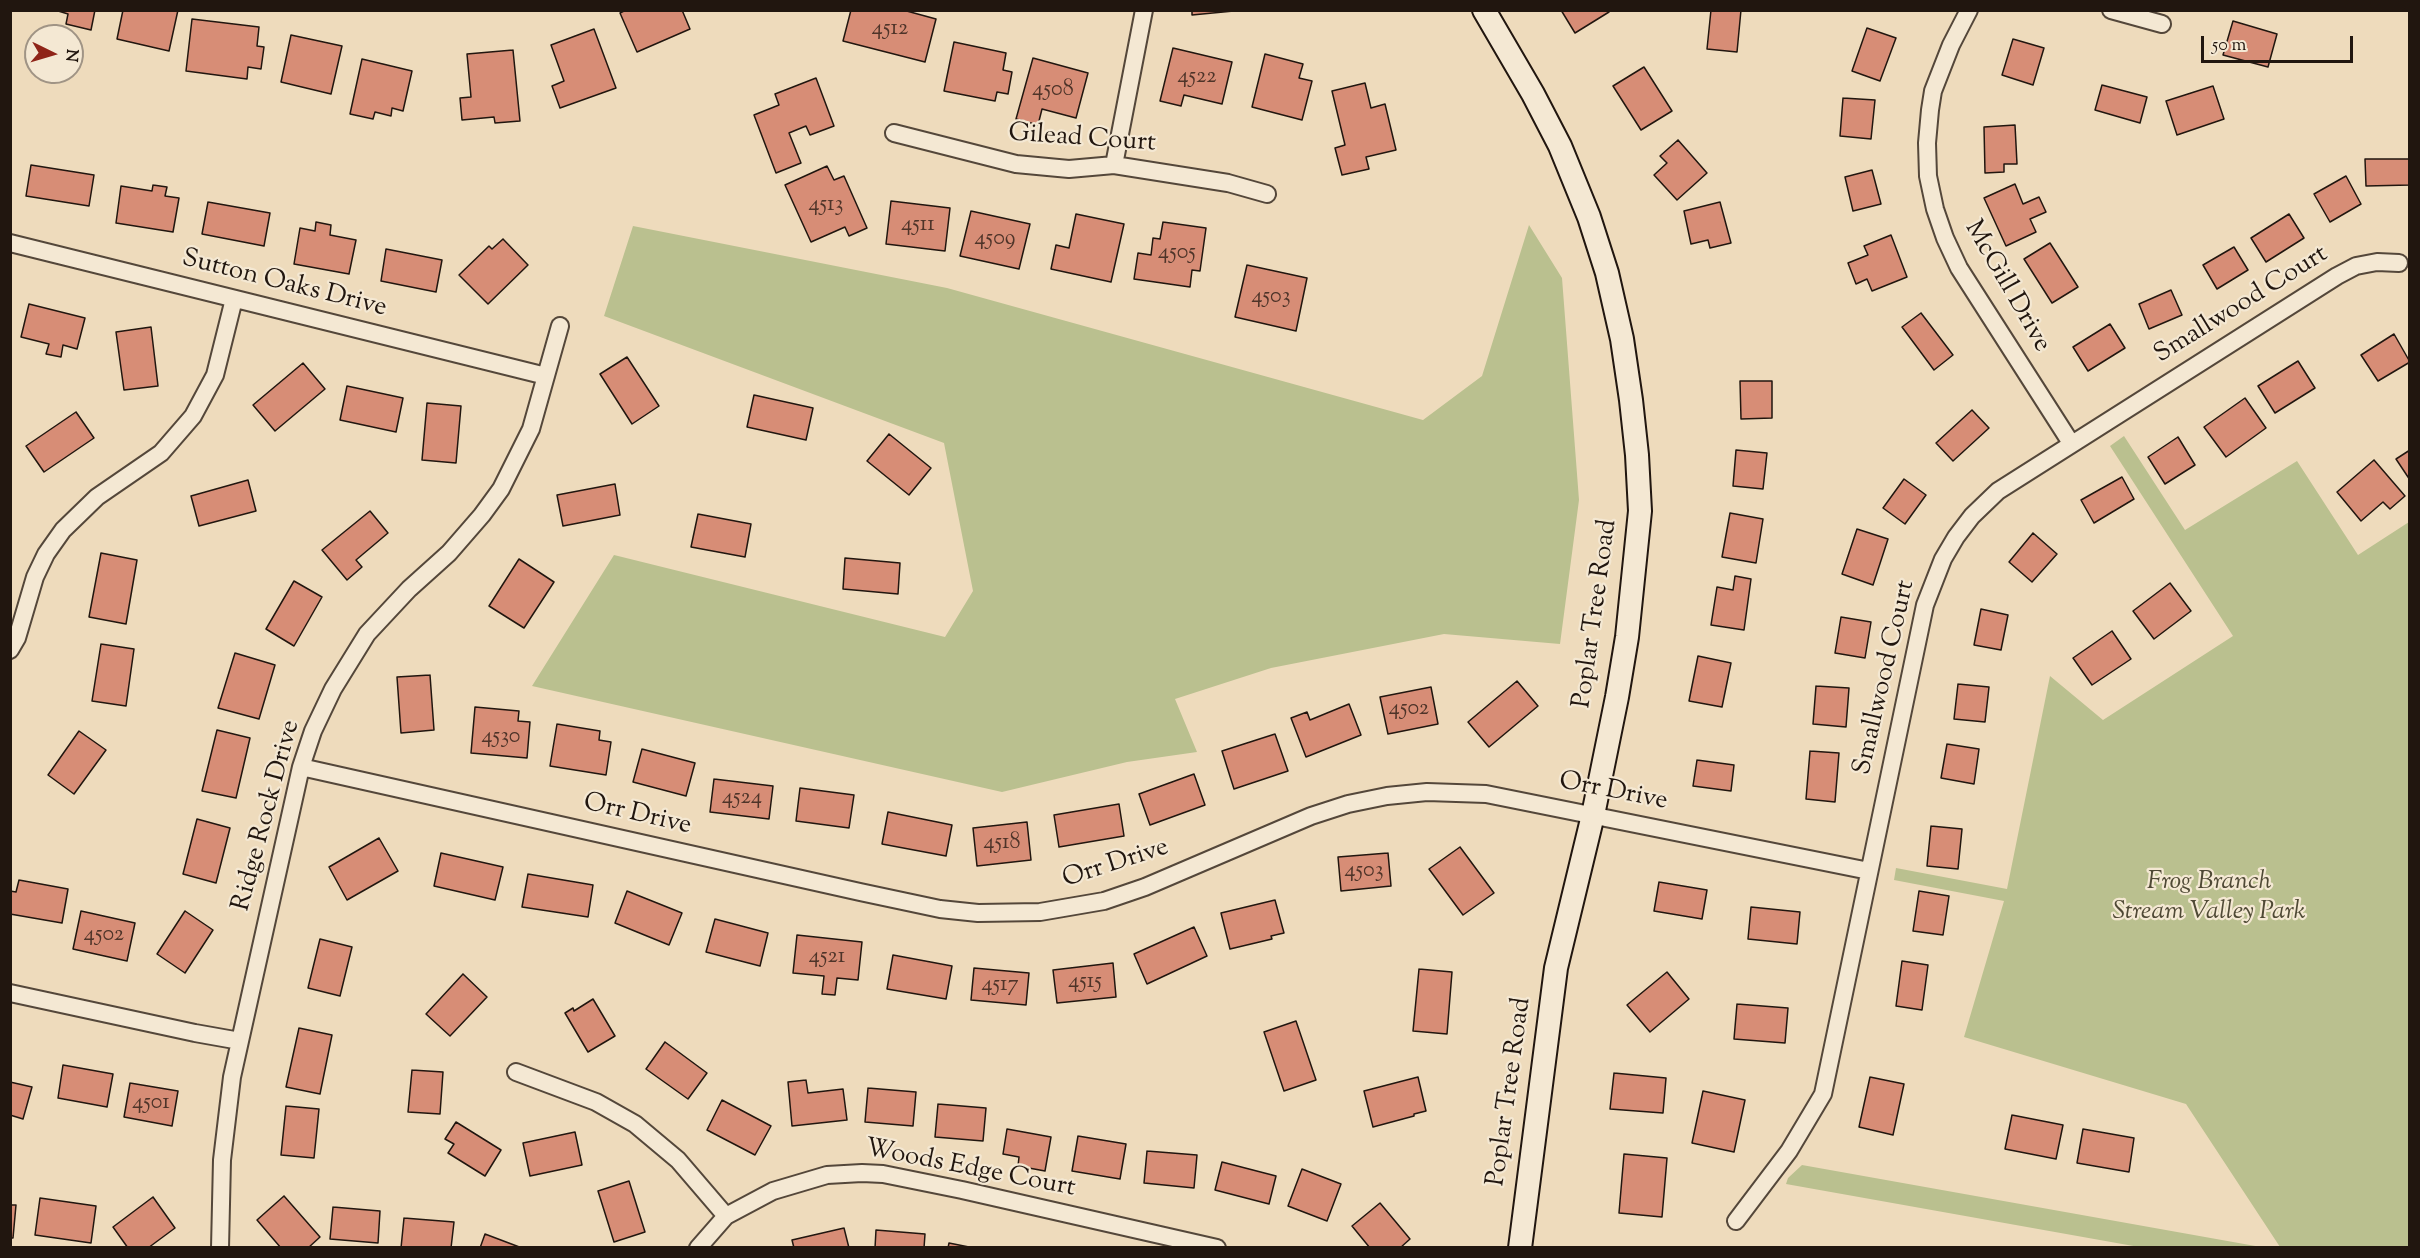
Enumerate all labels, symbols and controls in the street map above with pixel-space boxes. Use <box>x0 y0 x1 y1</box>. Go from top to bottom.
house number: 4512 <box>872 17 908 43</box>
north arrow <box>24 24 84 84</box>
scale bar <box>2204 24 2356 62</box>
text: 50 m <box>2212 33 2246 59</box>
text: N <box>58 48 82 63</box>
house number: 4522 <box>1177 65 1217 91</box>
house number: 4508 <box>1032 78 1074 104</box>
street label: Gilead Court <box>1007 119 1157 161</box>
house number: 4513 <box>809 193 843 219</box>
house number: 4511 <box>901 213 935 239</box>
street label: McGill Drive <box>1956 216 2056 358</box>
house number: 4509 <box>975 227 1015 253</box>
street label: Smallwood Court <box>2149 240 2335 372</box>
house number: 4505 <box>1158 241 1196 267</box>
street label: Sutton Oaks Drive <box>178 244 390 326</box>
house number: 4503 <box>1251 285 1291 311</box>
street label: Poplar Tree Road <box>1568 518 1626 710</box>
street label: Smallwood Court <box>1848 578 1924 778</box>
house number: 4502 <box>1389 697 1429 723</box>
street label: Ridge Rock Drive <box>227 717 309 915</box>
house number: 4530 <box>482 725 520 751</box>
street label: Orr Drive <box>1556 767 1670 819</box>
house number: 4524 <box>722 786 762 812</box>
street label: Orr Drive <box>580 788 694 844</box>
house number: 4518 <box>983 831 1021 857</box>
street label: Orr Drive <box>1059 833 1173 897</box>
house number: 4503 <box>1344 859 1384 885</box>
park label: Frog Branch Stream Valley Park <box>2113 868 2305 930</box>
house number: 4502 <box>84 923 124 949</box>
house number: 4521 <box>809 945 845 971</box>
house number: 4515 <box>1068 970 1102 996</box>
house number: 4517 <box>981 973 1019 999</box>
street label: Poplar Tree Road <box>1482 996 1540 1188</box>
house number: 4501 <box>132 1091 170 1117</box>
street label: Woods Edge Court <box>862 1134 1078 1206</box>

